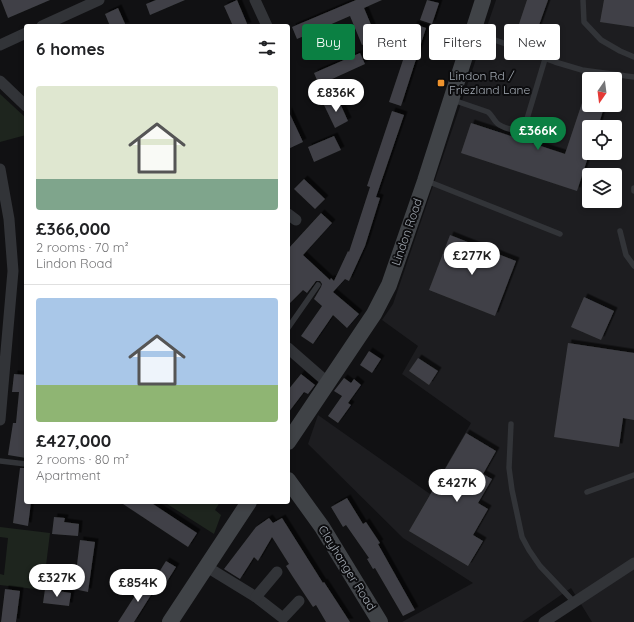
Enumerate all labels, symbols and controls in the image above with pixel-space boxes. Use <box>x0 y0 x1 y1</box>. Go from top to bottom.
chip: Buy <box>302 24 355 60</box>
chip: Rent <box>363 24 421 60</box>
chip: Filters <box>429 24 496 60</box>
chip: New <box>504 24 560 60</box>
icon: filters <box>256 37 278 59</box>
text: 6 homes <box>36 38 105 59</box>
place label: Lindon Rd / Friezland Lane <box>449 68 531 97</box>
north arrow <box>582 72 622 112</box>
map controls <box>582 72 622 208</box>
marker: Lindon Rd / Friezland Lane <box>436 78 446 88</box>
pin: £836K <box>308 79 364 113</box>
text: £836K <box>317 84 355 100</box>
icon: home <box>121 112 193 184</box>
pin: £366K <box>510 117 566 151</box>
button: locate <box>582 120 622 160</box>
text: £366K <box>519 122 557 138</box>
button: layers <box>582 168 622 208</box>
street label: Lindon Road <box>388 196 425 268</box>
text: £366,000 <box>36 218 111 239</box>
text: 2 rooms · 70 m² <box>36 239 129 255</box>
pin: £277K <box>444 242 500 276</box>
text: £277K <box>453 247 491 263</box>
text: Lindon Road <box>36 255 112 271</box>
icon: home <box>121 324 193 396</box>
text: £427,000 <box>36 430 111 451</box>
text: 2 rooms · 80 m² <box>36 451 129 467</box>
text: Apartment <box>36 467 101 483</box>
pin: £427K <box>429 469 485 503</box>
text: £427K <box>438 474 476 490</box>
street label: Clayhanger Road <box>315 522 380 613</box>
pin: £327K <box>29 564 85 598</box>
text: £327K <box>38 569 76 585</box>
pin: £854K <box>110 569 166 603</box>
text: £854K <box>119 574 157 590</box>

